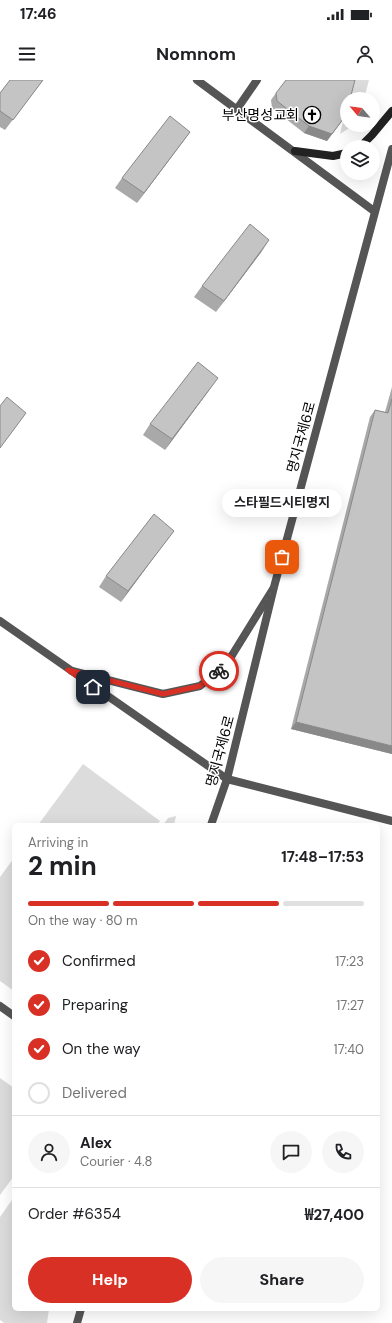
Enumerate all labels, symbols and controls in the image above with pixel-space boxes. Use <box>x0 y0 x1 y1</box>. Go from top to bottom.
text: 17:46 <box>20 4 57 24</box>
text: Nomnom <box>156 42 236 66</box>
icon: menu <box>16 43 38 65</box>
icon: person <box>354 43 376 65</box>
north arrow <box>340 92 380 132</box>
map controls <box>340 92 380 180</box>
church icon: 부산명성교회 <box>302 105 322 125</box>
place label: 부산명성교회 <box>222 106 299 124</box>
button: layers <box>340 140 380 180</box>
street label: 명지국제6로 <box>283 399 319 475</box>
callout: 스타필드시티명지 <box>222 489 342 517</box>
text: 스타필드시티명지 <box>234 494 330 511</box>
pin <box>265 540 299 574</box>
icon: bag <box>271 546 293 568</box>
courier <box>199 651 239 691</box>
icon: bike <box>208 660 230 682</box>
pin <box>76 670 110 704</box>
icon: home <box>82 676 104 698</box>
street label: 명지국제6로 <box>202 713 238 789</box>
text: Arriving in <box>28 834 88 851</box>
text: 17:48–17:53 <box>281 847 364 867</box>
text: 2 min <box>28 849 97 883</box>
text: On the way · 80 m <box>28 912 138 929</box>
icon: check <box>28 950 50 972</box>
text: Confirmed <box>62 951 136 971</box>
text: 17:23 <box>335 953 364 970</box>
icon: check <box>28 994 50 1016</box>
text: Preparing <box>62 995 128 1015</box>
text: 17:27 <box>336 997 364 1014</box>
icon: check <box>28 1038 50 1060</box>
text: On the way <box>62 1039 141 1059</box>
text: 17:40 <box>334 1041 364 1058</box>
text: Delivered <box>62 1083 127 1103</box>
button: person <box>28 1131 70 1173</box>
button: chat <box>270 1131 312 1173</box>
button: phone <box>322 1131 364 1173</box>
text: Alex <box>80 1133 112 1153</box>
text: Courier · 4.8 <box>80 1153 152 1170</box>
text: Order #6354 <box>28 1204 121 1224</box>
text: ₩27,400 <box>305 1205 364 1225</box>
button: Help <box>28 1257 192 1303</box>
button: Share <box>200 1257 364 1303</box>

